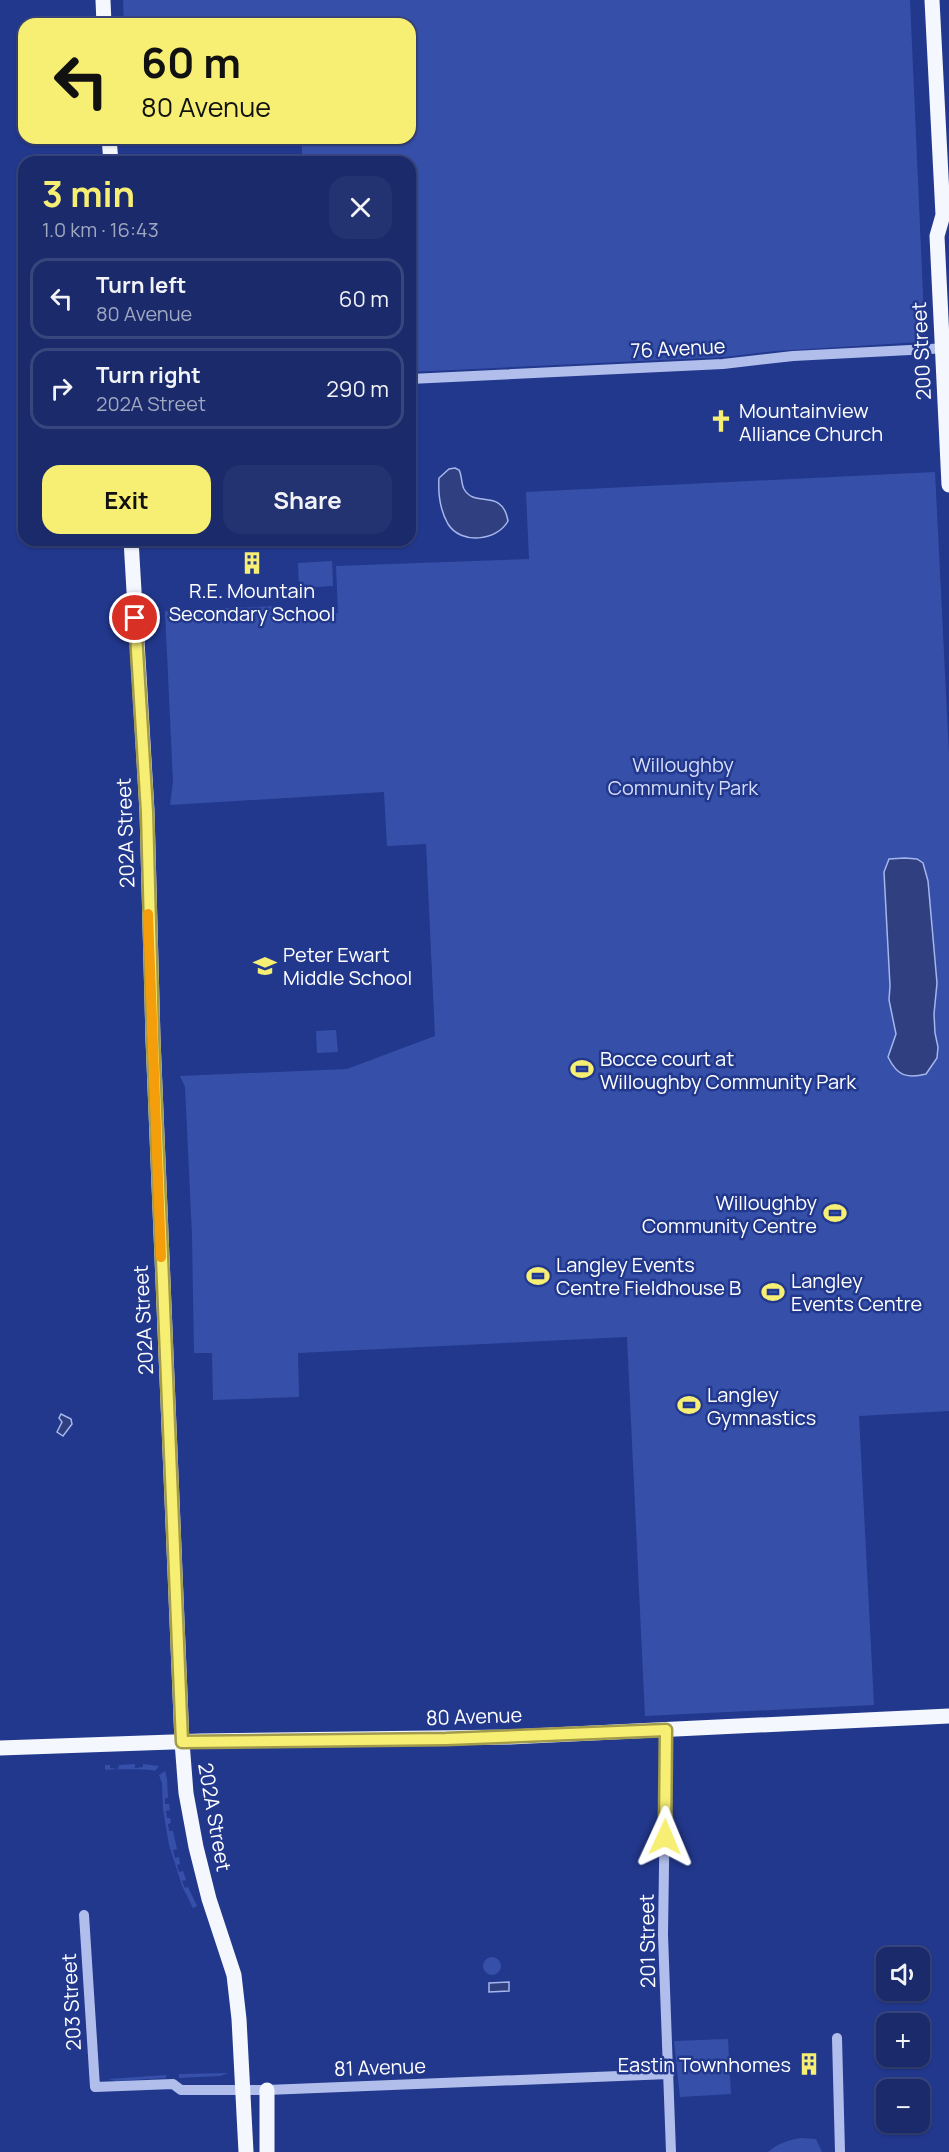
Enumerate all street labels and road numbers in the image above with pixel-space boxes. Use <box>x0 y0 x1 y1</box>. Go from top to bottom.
street label: 200 Street <box>905 301 937 401</box>
street label: 76 Avenue <box>630 332 726 364</box>
street label: 202A Street <box>110 778 140 888</box>
street label: 202A Street <box>127 1264 159 1376</box>
street label: 80 Avenue <box>425 1701 523 1731</box>
street label: 202A Street <box>192 1760 238 1874</box>
street label: 201 Street <box>633 1894 661 1988</box>
street label: 203 Street <box>55 1953 87 2051</box>
street label: 81 Avenue <box>334 2052 426 2082</box>

